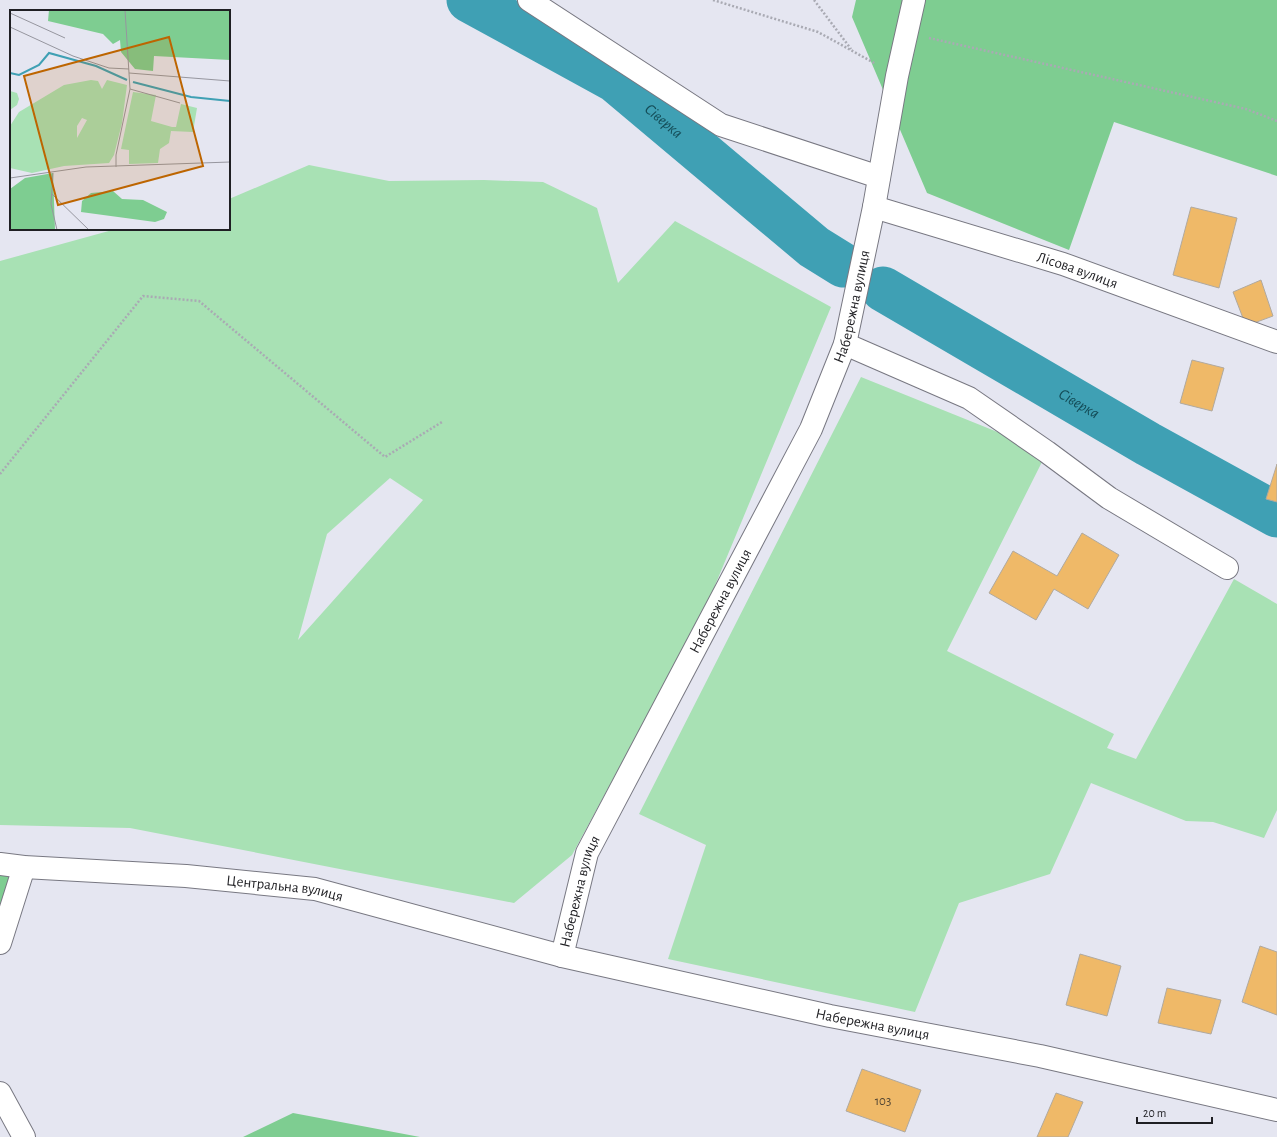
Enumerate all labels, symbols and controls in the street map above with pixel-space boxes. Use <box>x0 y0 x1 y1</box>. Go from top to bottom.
inset map <box>10 10 230 230</box>
water label: Сіверка <box>642 101 686 141</box>
street label: Набережна вулиця <box>831 249 872 365</box>
street label: Лісова вулиця <box>1035 249 1120 291</box>
water label: Сіверка <box>1056 386 1102 422</box>
street label: Набережна вулиця <box>686 546 754 656</box>
street label: Набережна вулиця <box>557 833 602 949</box>
street label: Центральна вулиця <box>225 873 345 904</box>
street label: Набережна вулиця <box>814 1006 931 1042</box>
house number: 103 <box>875 1095 891 1108</box>
scale bar <box>1137 1099 1212 1125</box>
text: 20 m <box>1143 1107 1166 1119</box>

